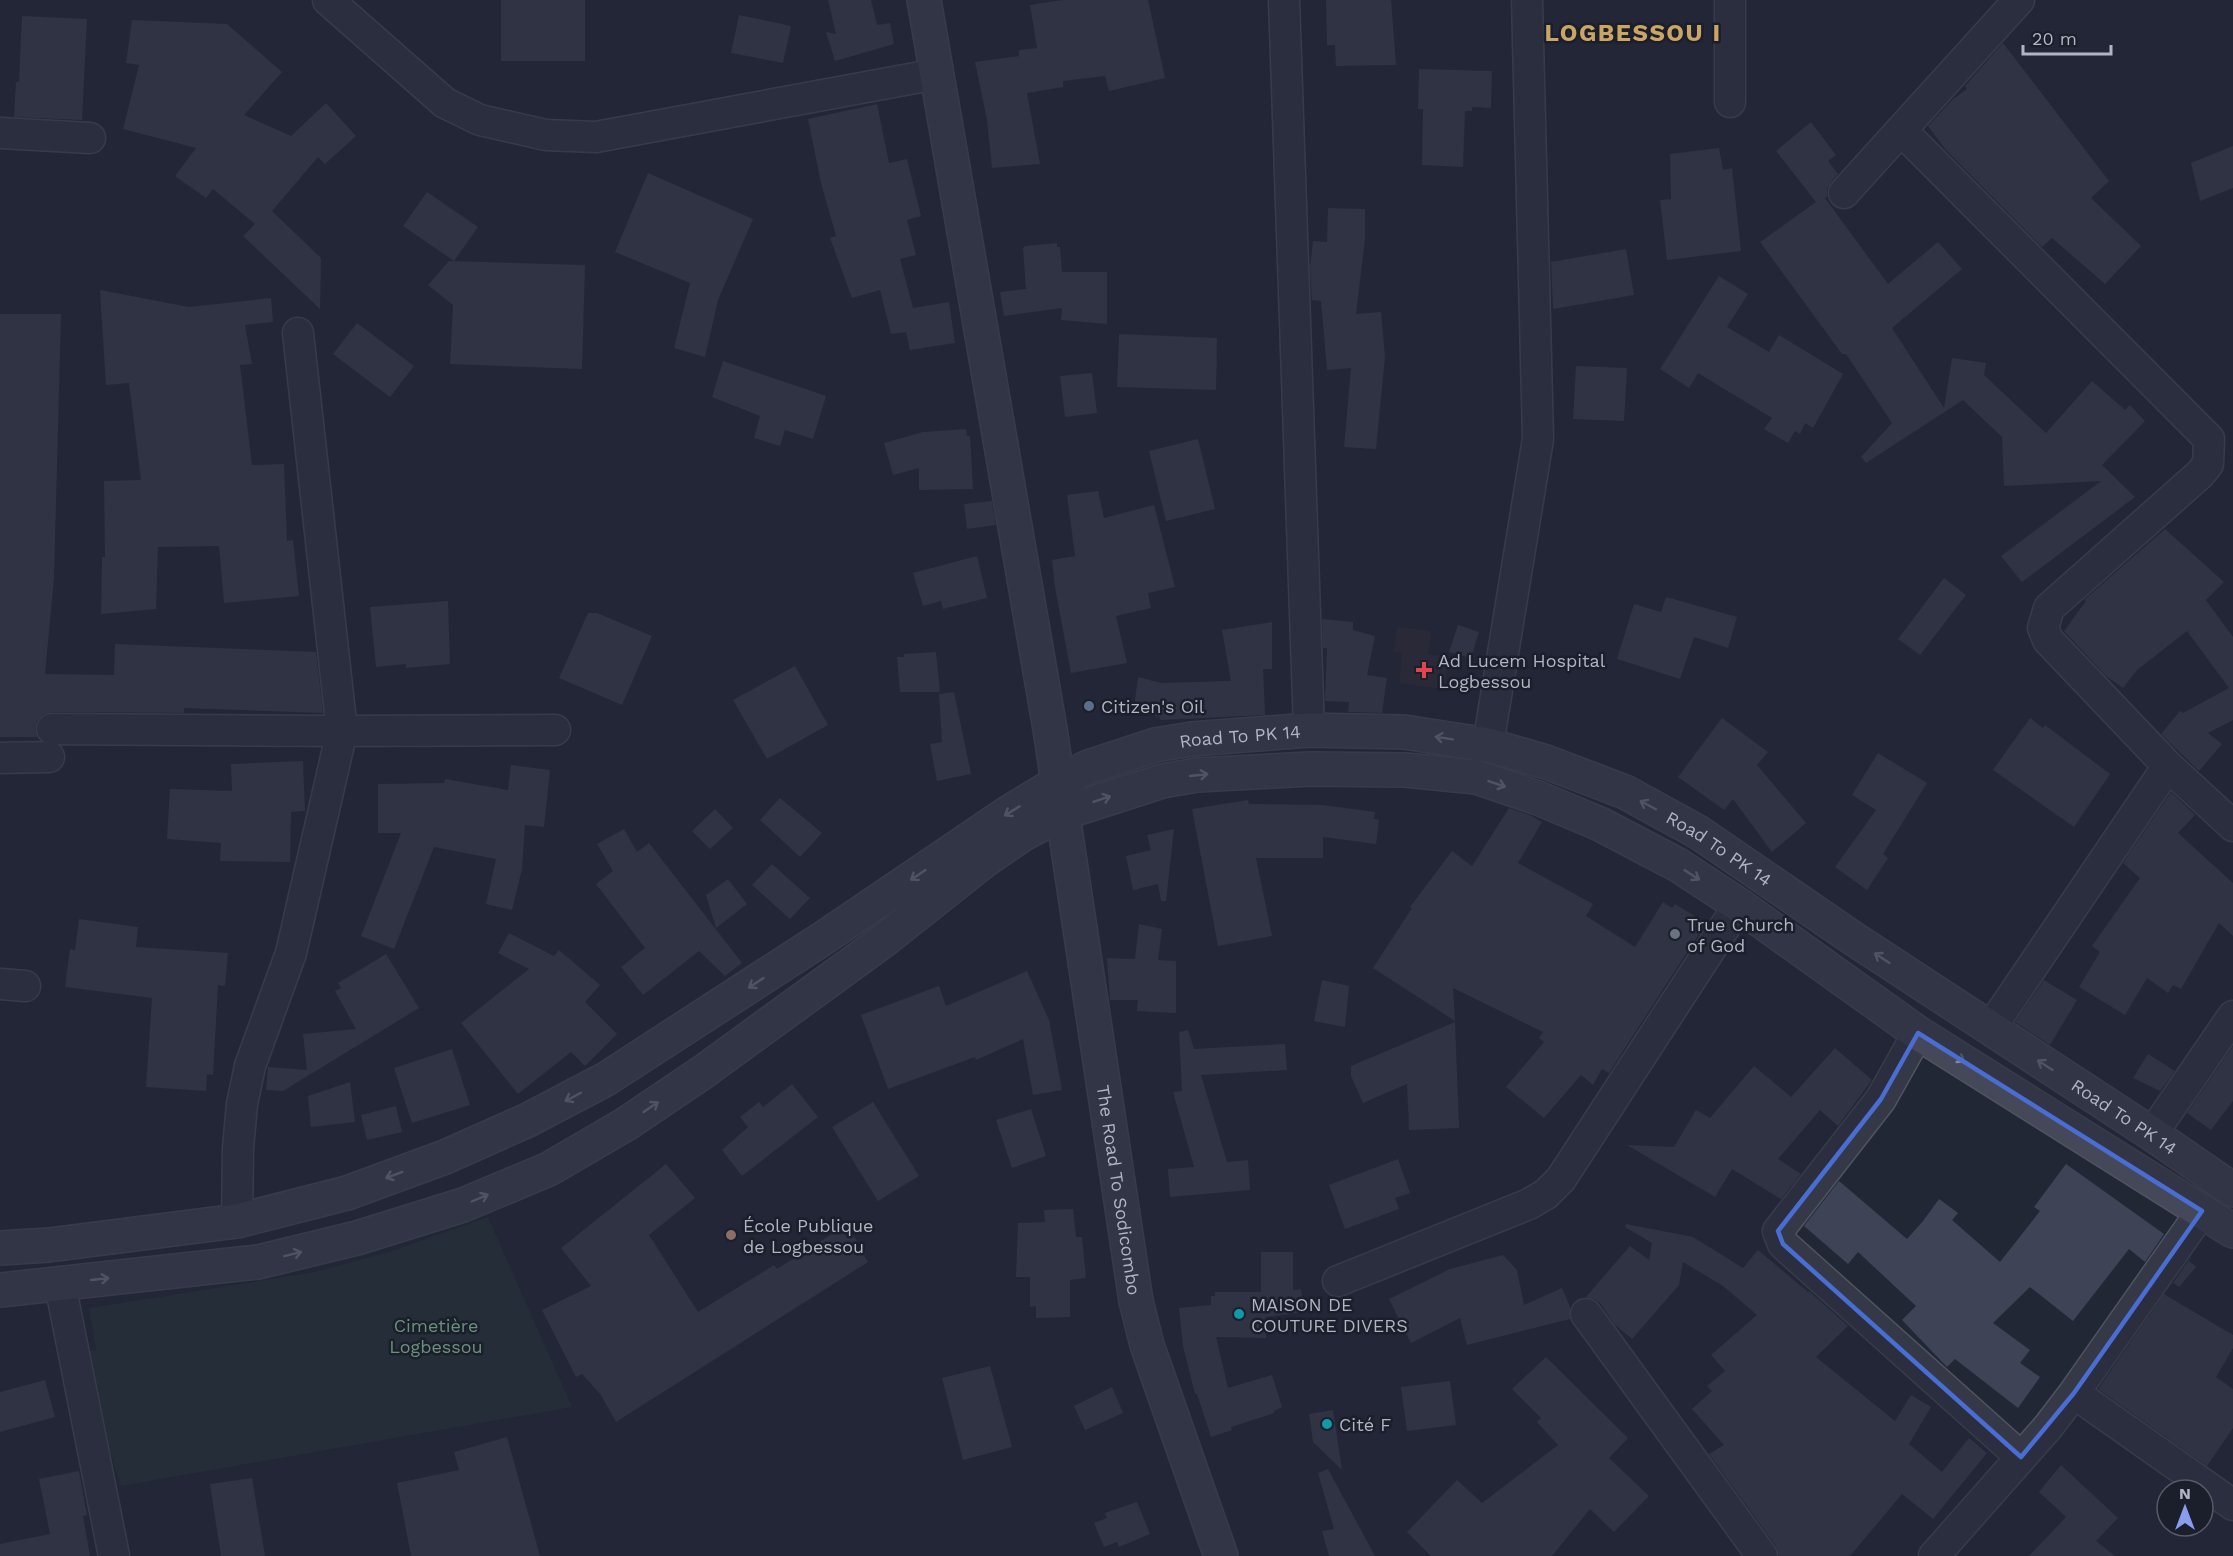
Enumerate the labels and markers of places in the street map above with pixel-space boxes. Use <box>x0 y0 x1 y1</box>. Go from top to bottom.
place label: Ad Lucem Hospital Logbessou <box>1438 650 1606 692</box>
marker: Ad Lucem Hospital Logbessou <box>1415 661 1433 679</box>
place label: Citizen's Oil <box>1101 696 1205 717</box>
marker: Citizen's Oil <box>1082 699 1096 713</box>
place label: True Church of God <box>1687 914 1794 956</box>
marker: True Church of God <box>1668 927 1682 941</box>
place label: École Publique de Logbessou <box>743 1215 874 1257</box>
marker: École Publique de Logbessou <box>724 1228 738 1242</box>
place label: MAISON DE COUTURE DIVERS <box>1251 1294 1408 1336</box>
marker: MAISON DE COUTURE DIVERS <box>1232 1307 1246 1321</box>
place label: Cité F <box>1339 1414 1391 1435</box>
marker: Cité F <box>1320 1417 1334 1431</box>

